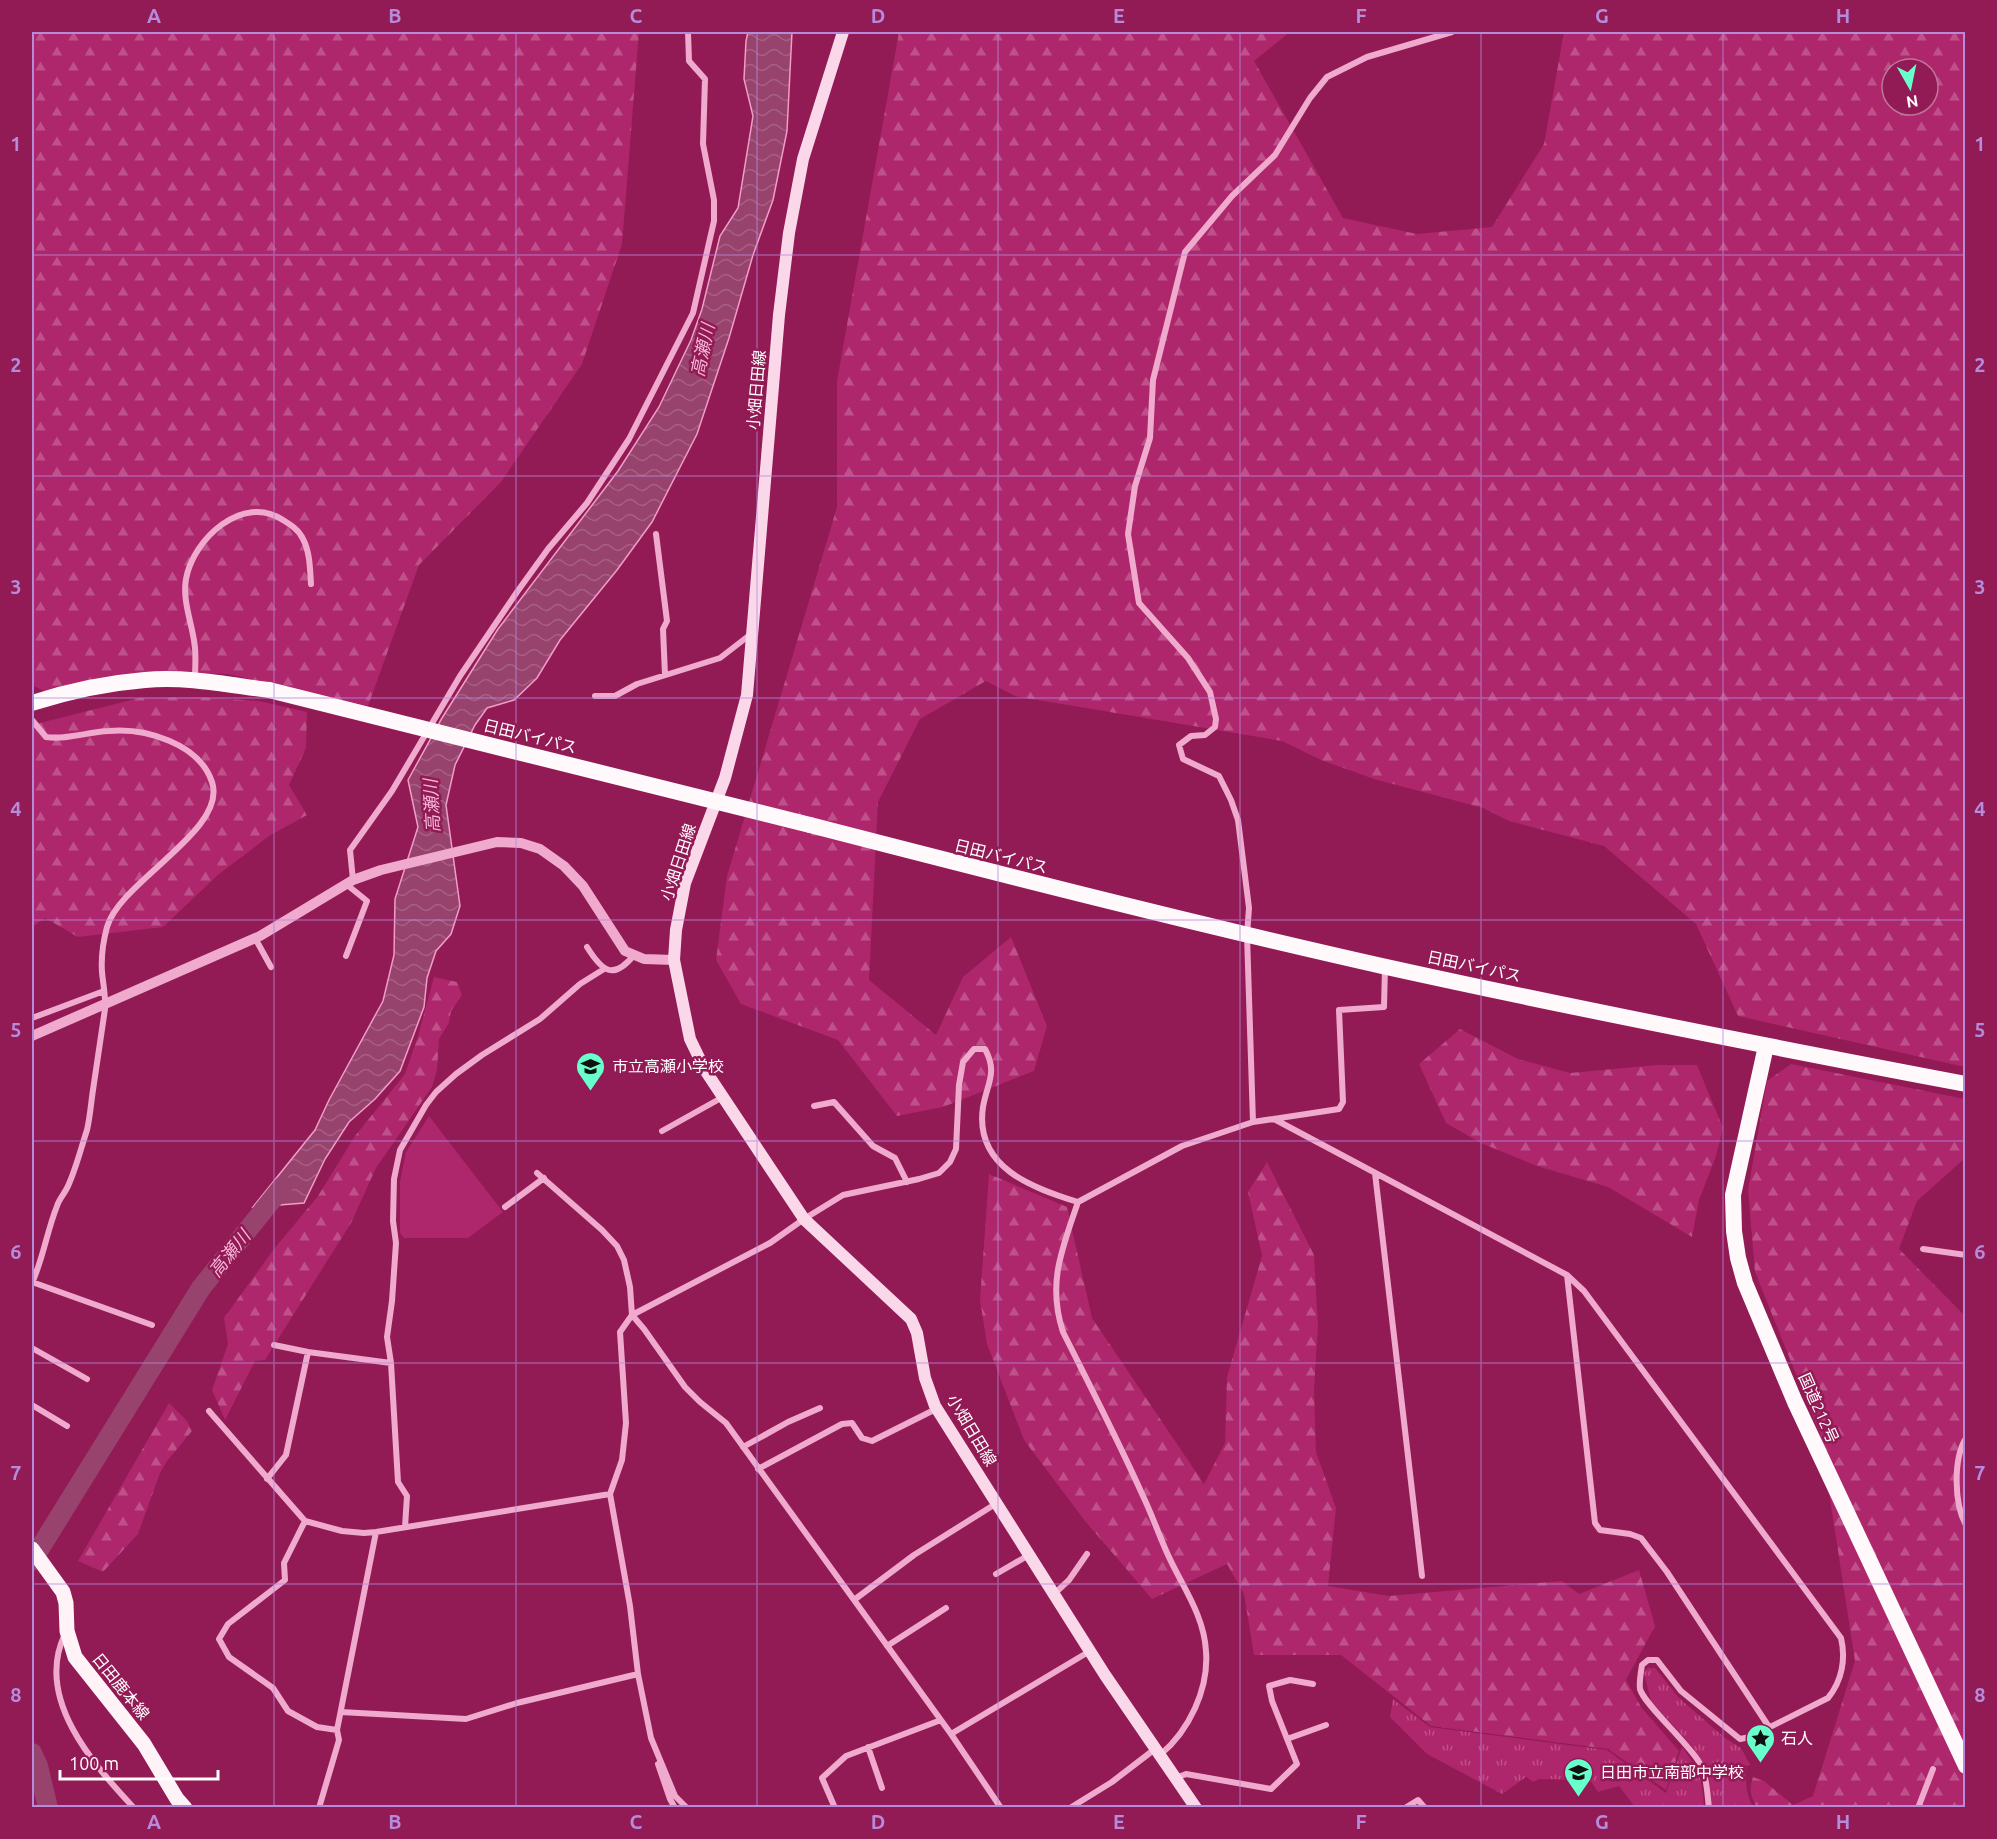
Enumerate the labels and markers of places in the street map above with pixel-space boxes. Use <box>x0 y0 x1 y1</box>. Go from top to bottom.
school or university icon: 市立高瀬小学校 <box>575 1050 607 1092</box>
place label: 市立高瀬小学校 <box>612 1057 724 1075</box>
place icon: 石人 <box>1744 1722 1776 1764</box>
place label: 石人 <box>1781 1729 1813 1747</box>
school or university icon: 日田市立南部中学校 <box>1563 1756 1595 1798</box>
place label: 日田市立南部中学校 <box>1600 1763 1744 1781</box>

